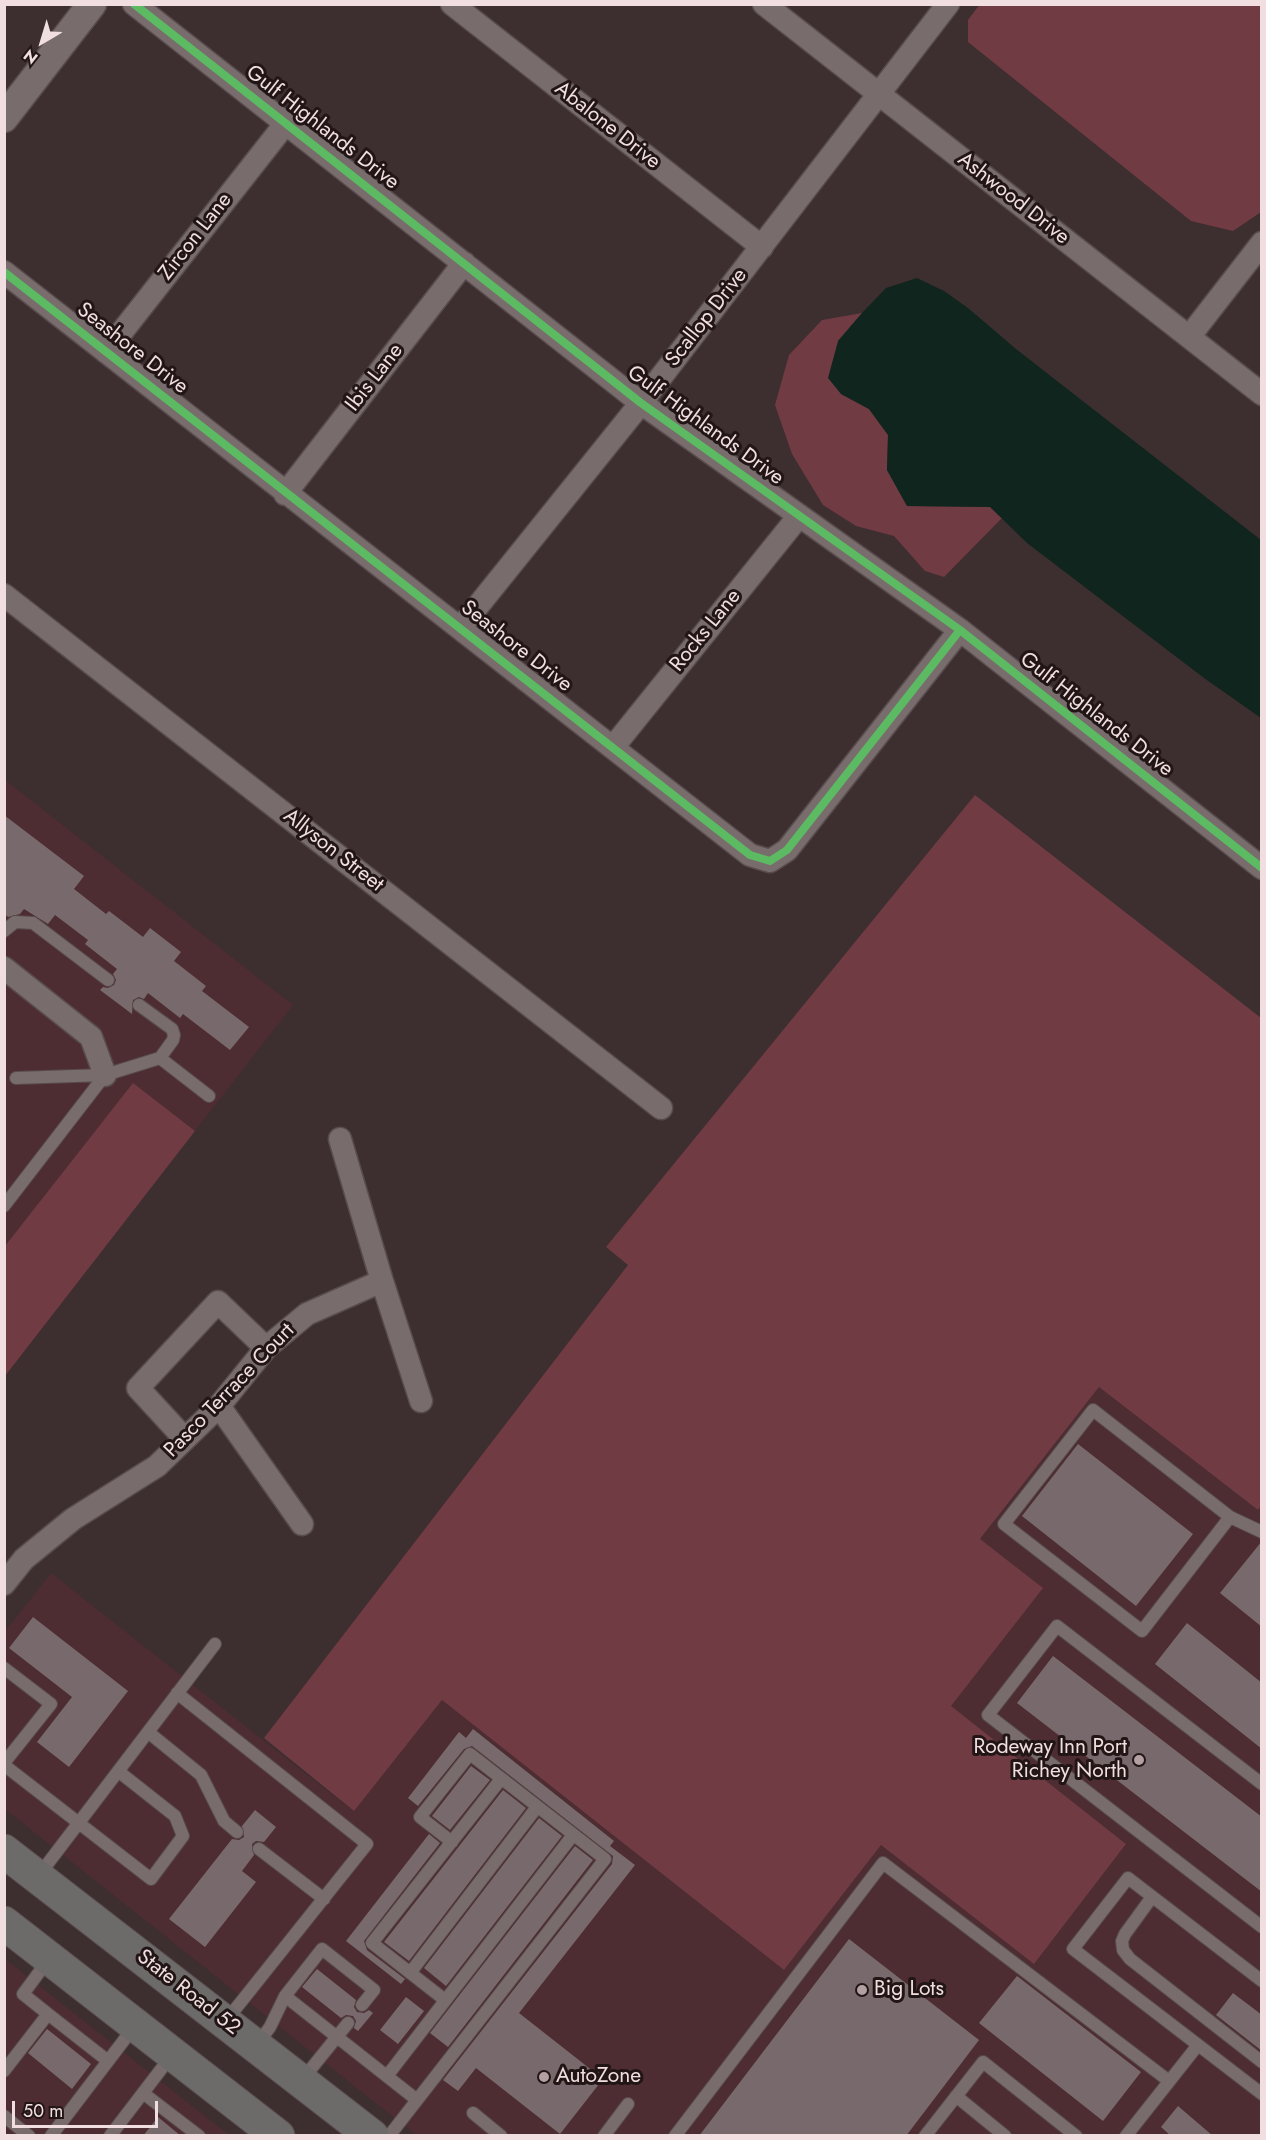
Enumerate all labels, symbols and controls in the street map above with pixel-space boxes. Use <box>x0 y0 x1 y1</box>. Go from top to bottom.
north arrow <box>12 12 72 72</box>
text: N <box>19 44 43 70</box>
street label: Gulf Highlands Drive <box>240 60 404 196</box>
street label: Abalone Drive <box>549 77 665 175</box>
street label: Ashwood Drive <box>952 147 1074 251</box>
street label: Zircon Lane <box>154 188 238 286</box>
street label: Scallop Drive <box>661 264 753 372</box>
street label: Seashore Drive <box>71 298 193 400</box>
street label: Ibis Lane <box>341 339 409 417</box>
street label: Gulf Highlands Drive <box>622 361 788 491</box>
street label: Rocks Lane <box>665 585 747 677</box>
street label: Seashore Drive <box>455 596 577 698</box>
street label: Gulf Highlands Drive <box>1014 647 1178 783</box>
street label: Allyson Street <box>278 804 388 898</box>
street label: Pasco Terrace Court <box>160 1319 300 1463</box>
place label: Rodeway Inn Port Richey North <box>973 1735 1127 1785</box>
marker: Rodeway Inn Port Richey North <box>1132 1753 1146 1767</box>
street label: State Road 52 <box>131 1945 245 2041</box>
place label: Big Lots <box>874 1977 944 2003</box>
marker: Big Lots <box>855 1983 869 1997</box>
place label: AutoZone <box>556 2064 641 2090</box>
marker: AutoZone <box>537 2070 551 2084</box>
scale bar <box>15 2089 160 2127</box>
text: 50 m <box>23 2098 63 2124</box>

